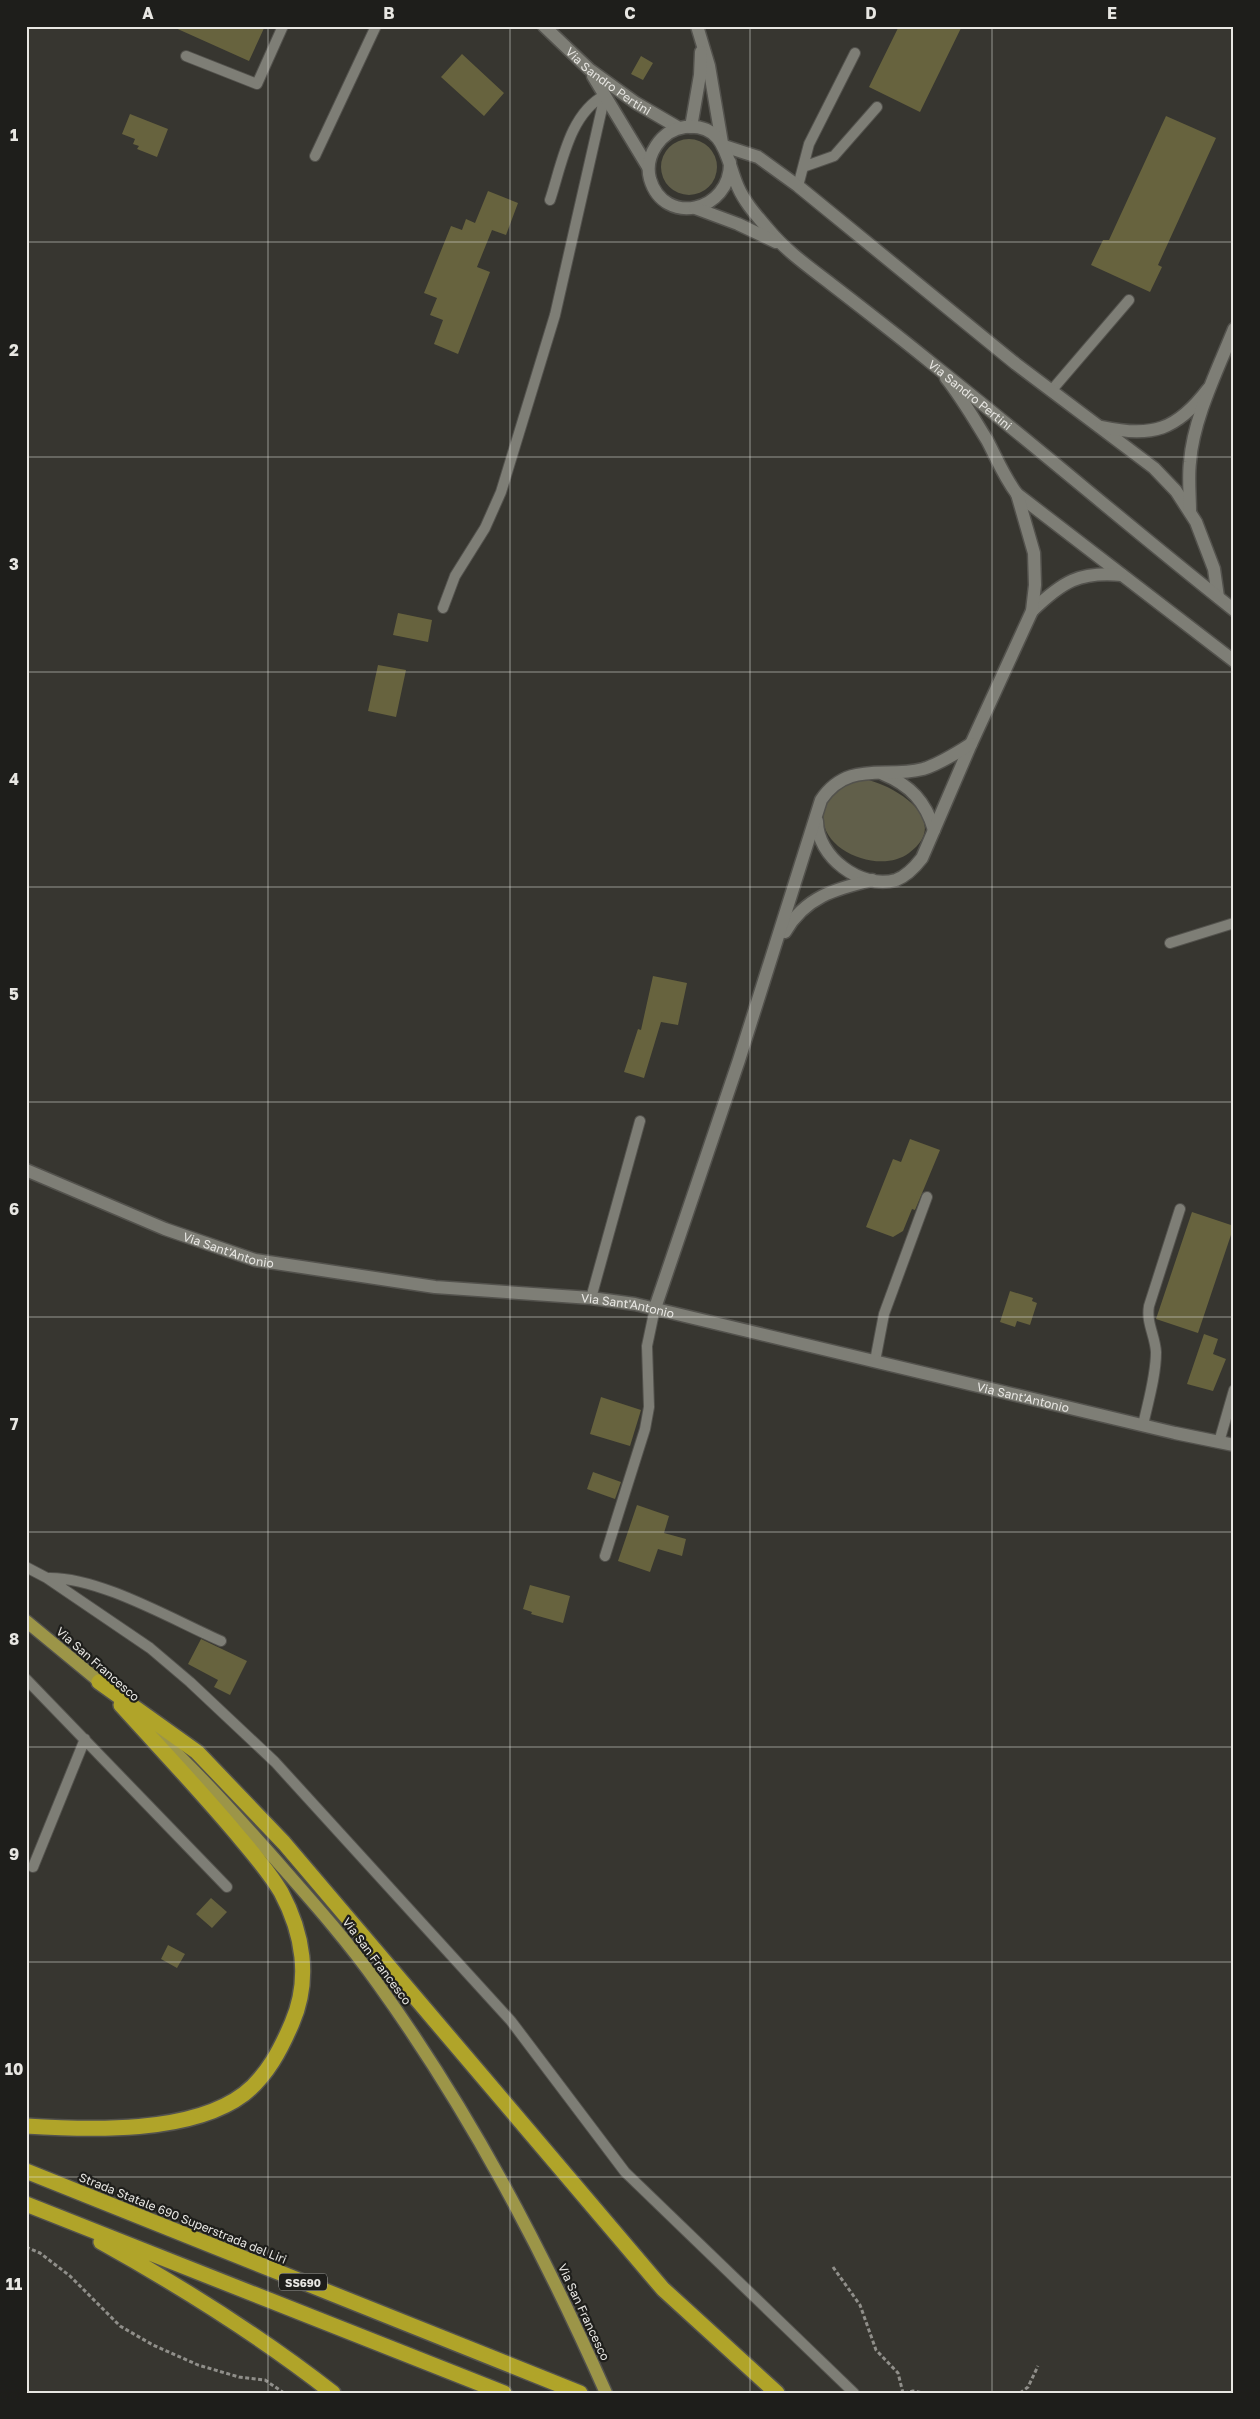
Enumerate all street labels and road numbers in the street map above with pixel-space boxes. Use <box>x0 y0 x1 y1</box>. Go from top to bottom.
street label: Via Sandro Pertini <box>563 44 654 118</box>
street label: Via Sandro Pertini <box>925 356 1015 433</box>
street label: Via Sant'Antonio <box>181 1228 275 1270</box>
street label: Via Sant'Antonio <box>581 1290 676 1321</box>
street label: Via Sant'Antonio <box>975 1378 1071 1415</box>
street label: Via San Francesco <box>53 1624 143 1704</box>
street label: Via San Francesco <box>339 1914 415 2008</box>
street label: Strada Statale 690 Superstrada del Liri <box>77 2169 289 2267</box>
street label: Via San Francesco <box>555 2261 613 2363</box>
road number: SS690 <box>279 2274 327 2290</box>

